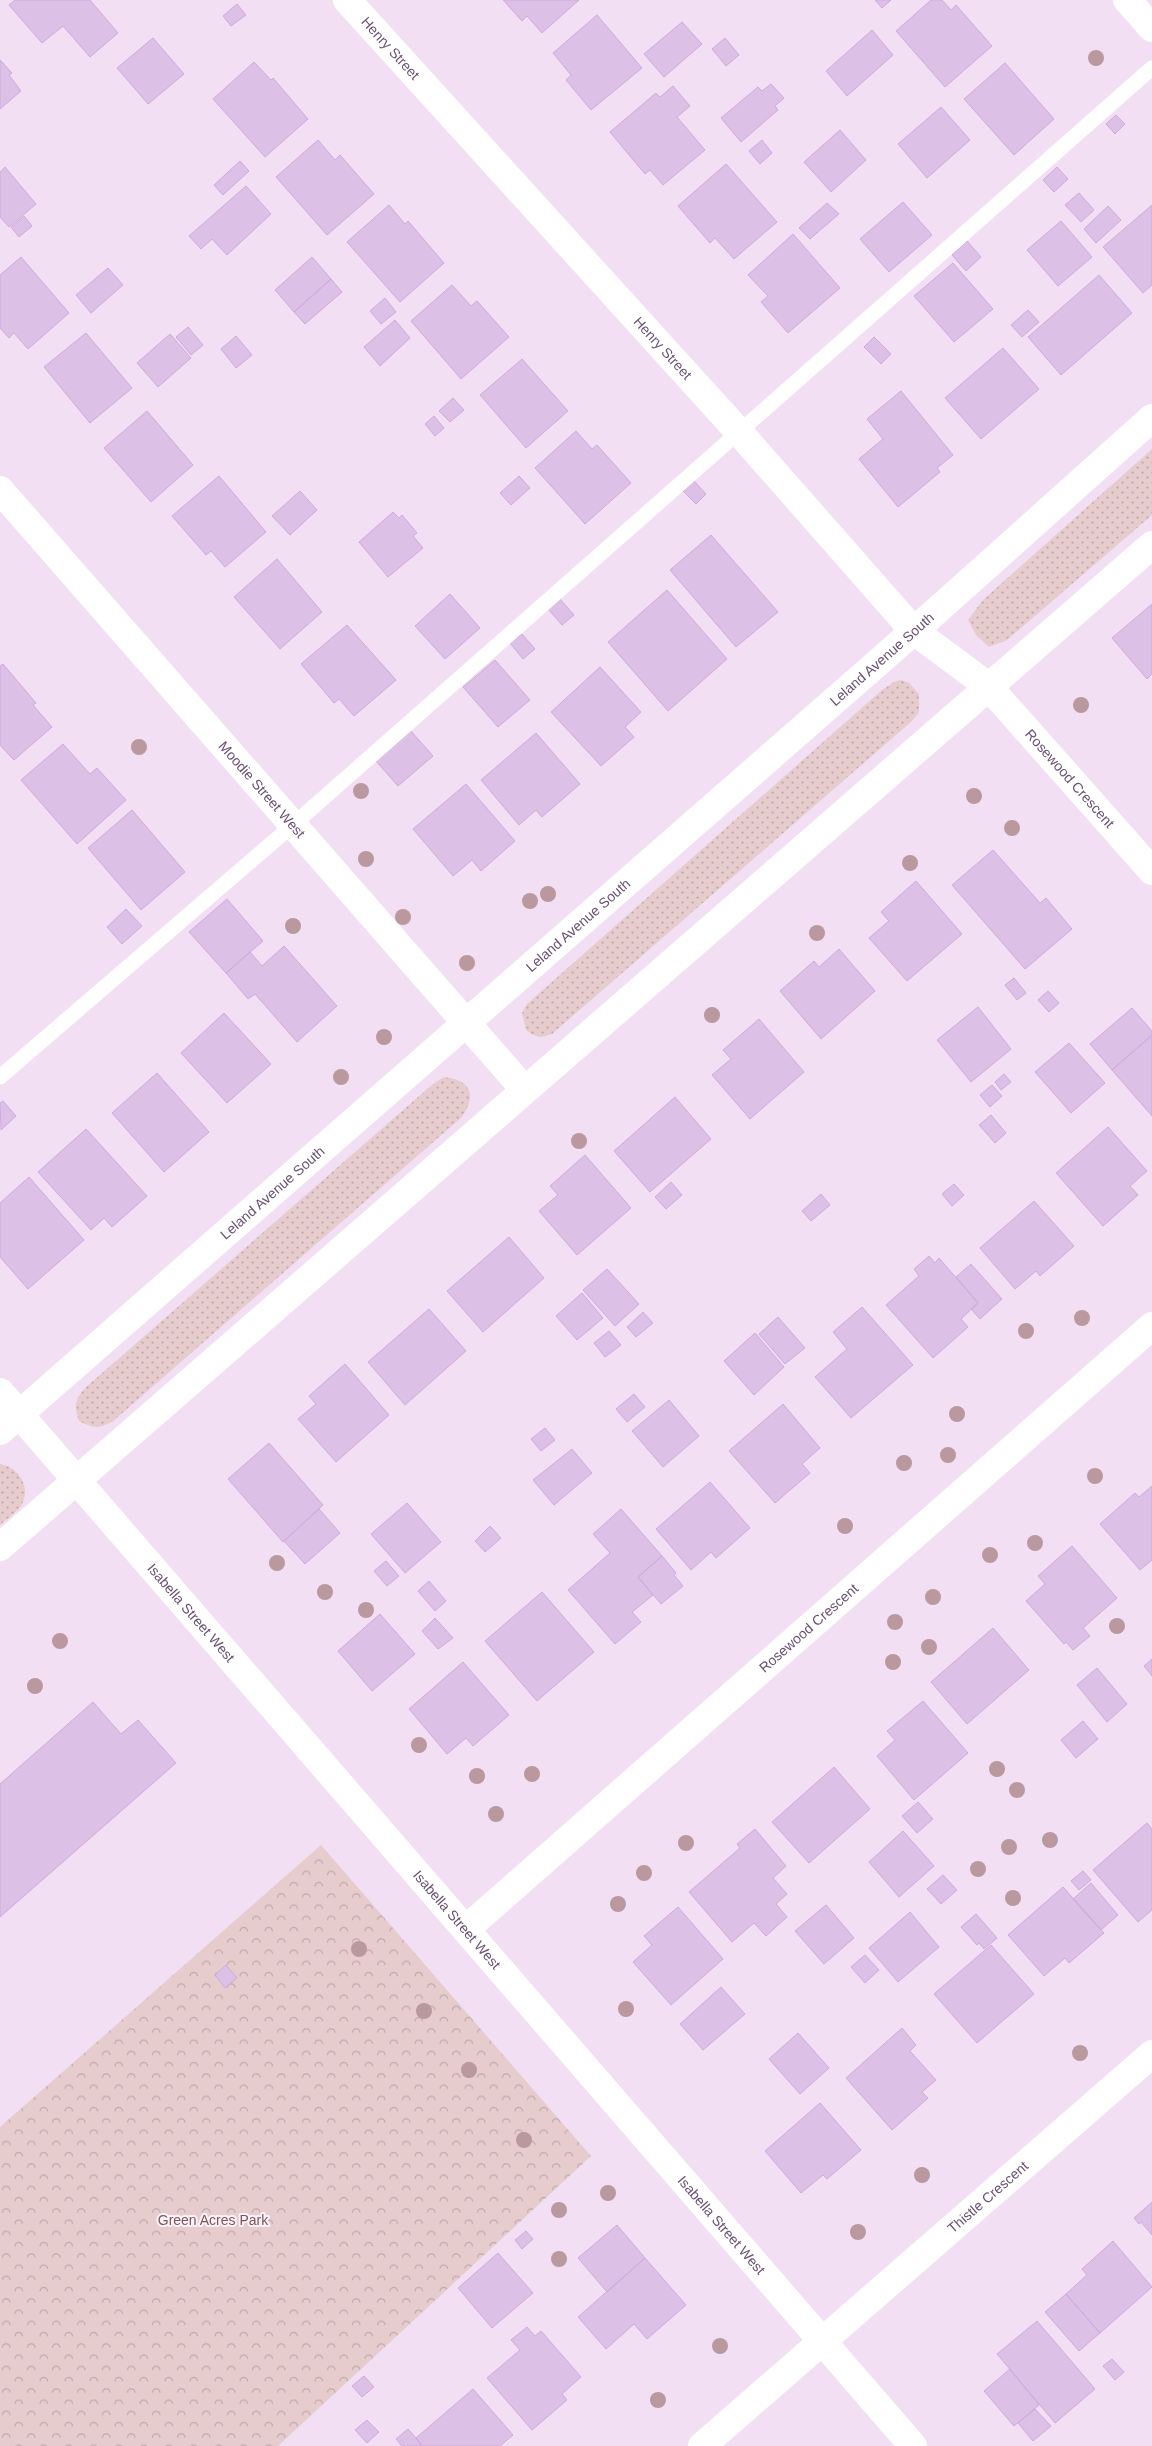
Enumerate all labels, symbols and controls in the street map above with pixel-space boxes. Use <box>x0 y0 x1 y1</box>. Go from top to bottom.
street label: Henry Street <box>358 14 423 83</box>
street label: Henry Street <box>630 314 695 383</box>
street label: Leland Avenue South <box>827 609 937 709</box>
street label: Rosewood Crescent <box>1022 726 1118 831</box>
street label: Moodie Street West <box>216 738 309 841</box>
street label: Leland Avenue South <box>523 875 633 975</box>
street label: Leland Avenue South <box>217 1143 328 1242</box>
street label: Isabella Street West <box>144 1560 238 1665</box>
street label: Rosewood Crescent <box>756 1580 861 1676</box>
street label: Isabella Street West <box>410 1867 504 1972</box>
street label: Thistle Crescent <box>944 2158 1031 2236</box>
street label: Isabella Street West <box>675 2172 769 2278</box>
park label: Green Acres Park <box>158 2212 269 2228</box>

